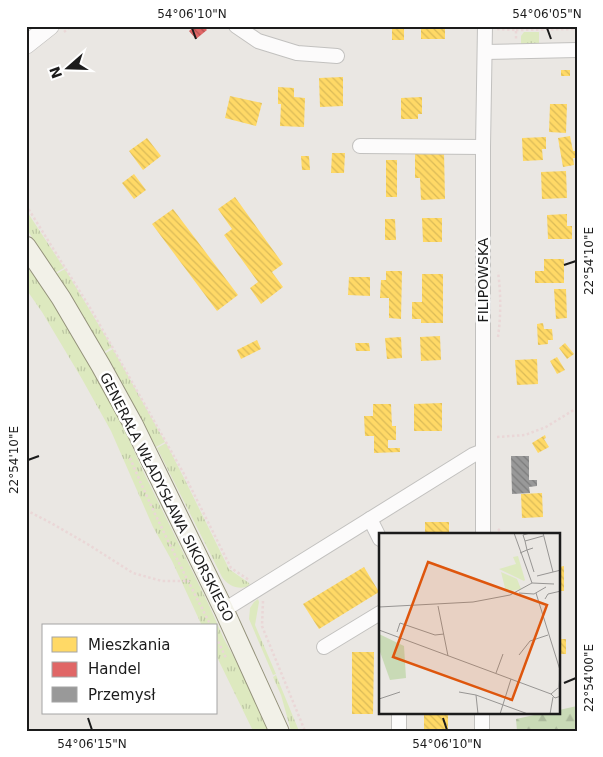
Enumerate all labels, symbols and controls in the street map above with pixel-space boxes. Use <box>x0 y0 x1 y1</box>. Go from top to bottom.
text: 54°06'10"N <box>157 7 227 21</box>
text: 54°06'05"N <box>512 7 582 21</box>
north arrow <box>42 42 92 92</box>
text: N <box>46 64 65 81</box>
text: 22°54'10"E <box>582 227 596 295</box>
street label: FILIPOWSKA <box>475 237 491 322</box>
street label: GENERAŁA WŁADYSŁAWA SIKORSKIEGO <box>97 370 237 624</box>
text: 22°54'10"E <box>7 426 21 494</box>
inset map <box>379 533 560 714</box>
legend <box>42 624 218 714</box>
text: Mieszkania <box>88 636 171 654</box>
text: 22°54'00"E <box>582 644 596 712</box>
text: Handel <box>88 660 141 678</box>
text: Przemysł <box>88 686 156 704</box>
text: 54°06'15"N <box>57 737 127 751</box>
text: 54°06'10"N <box>412 737 482 751</box>

